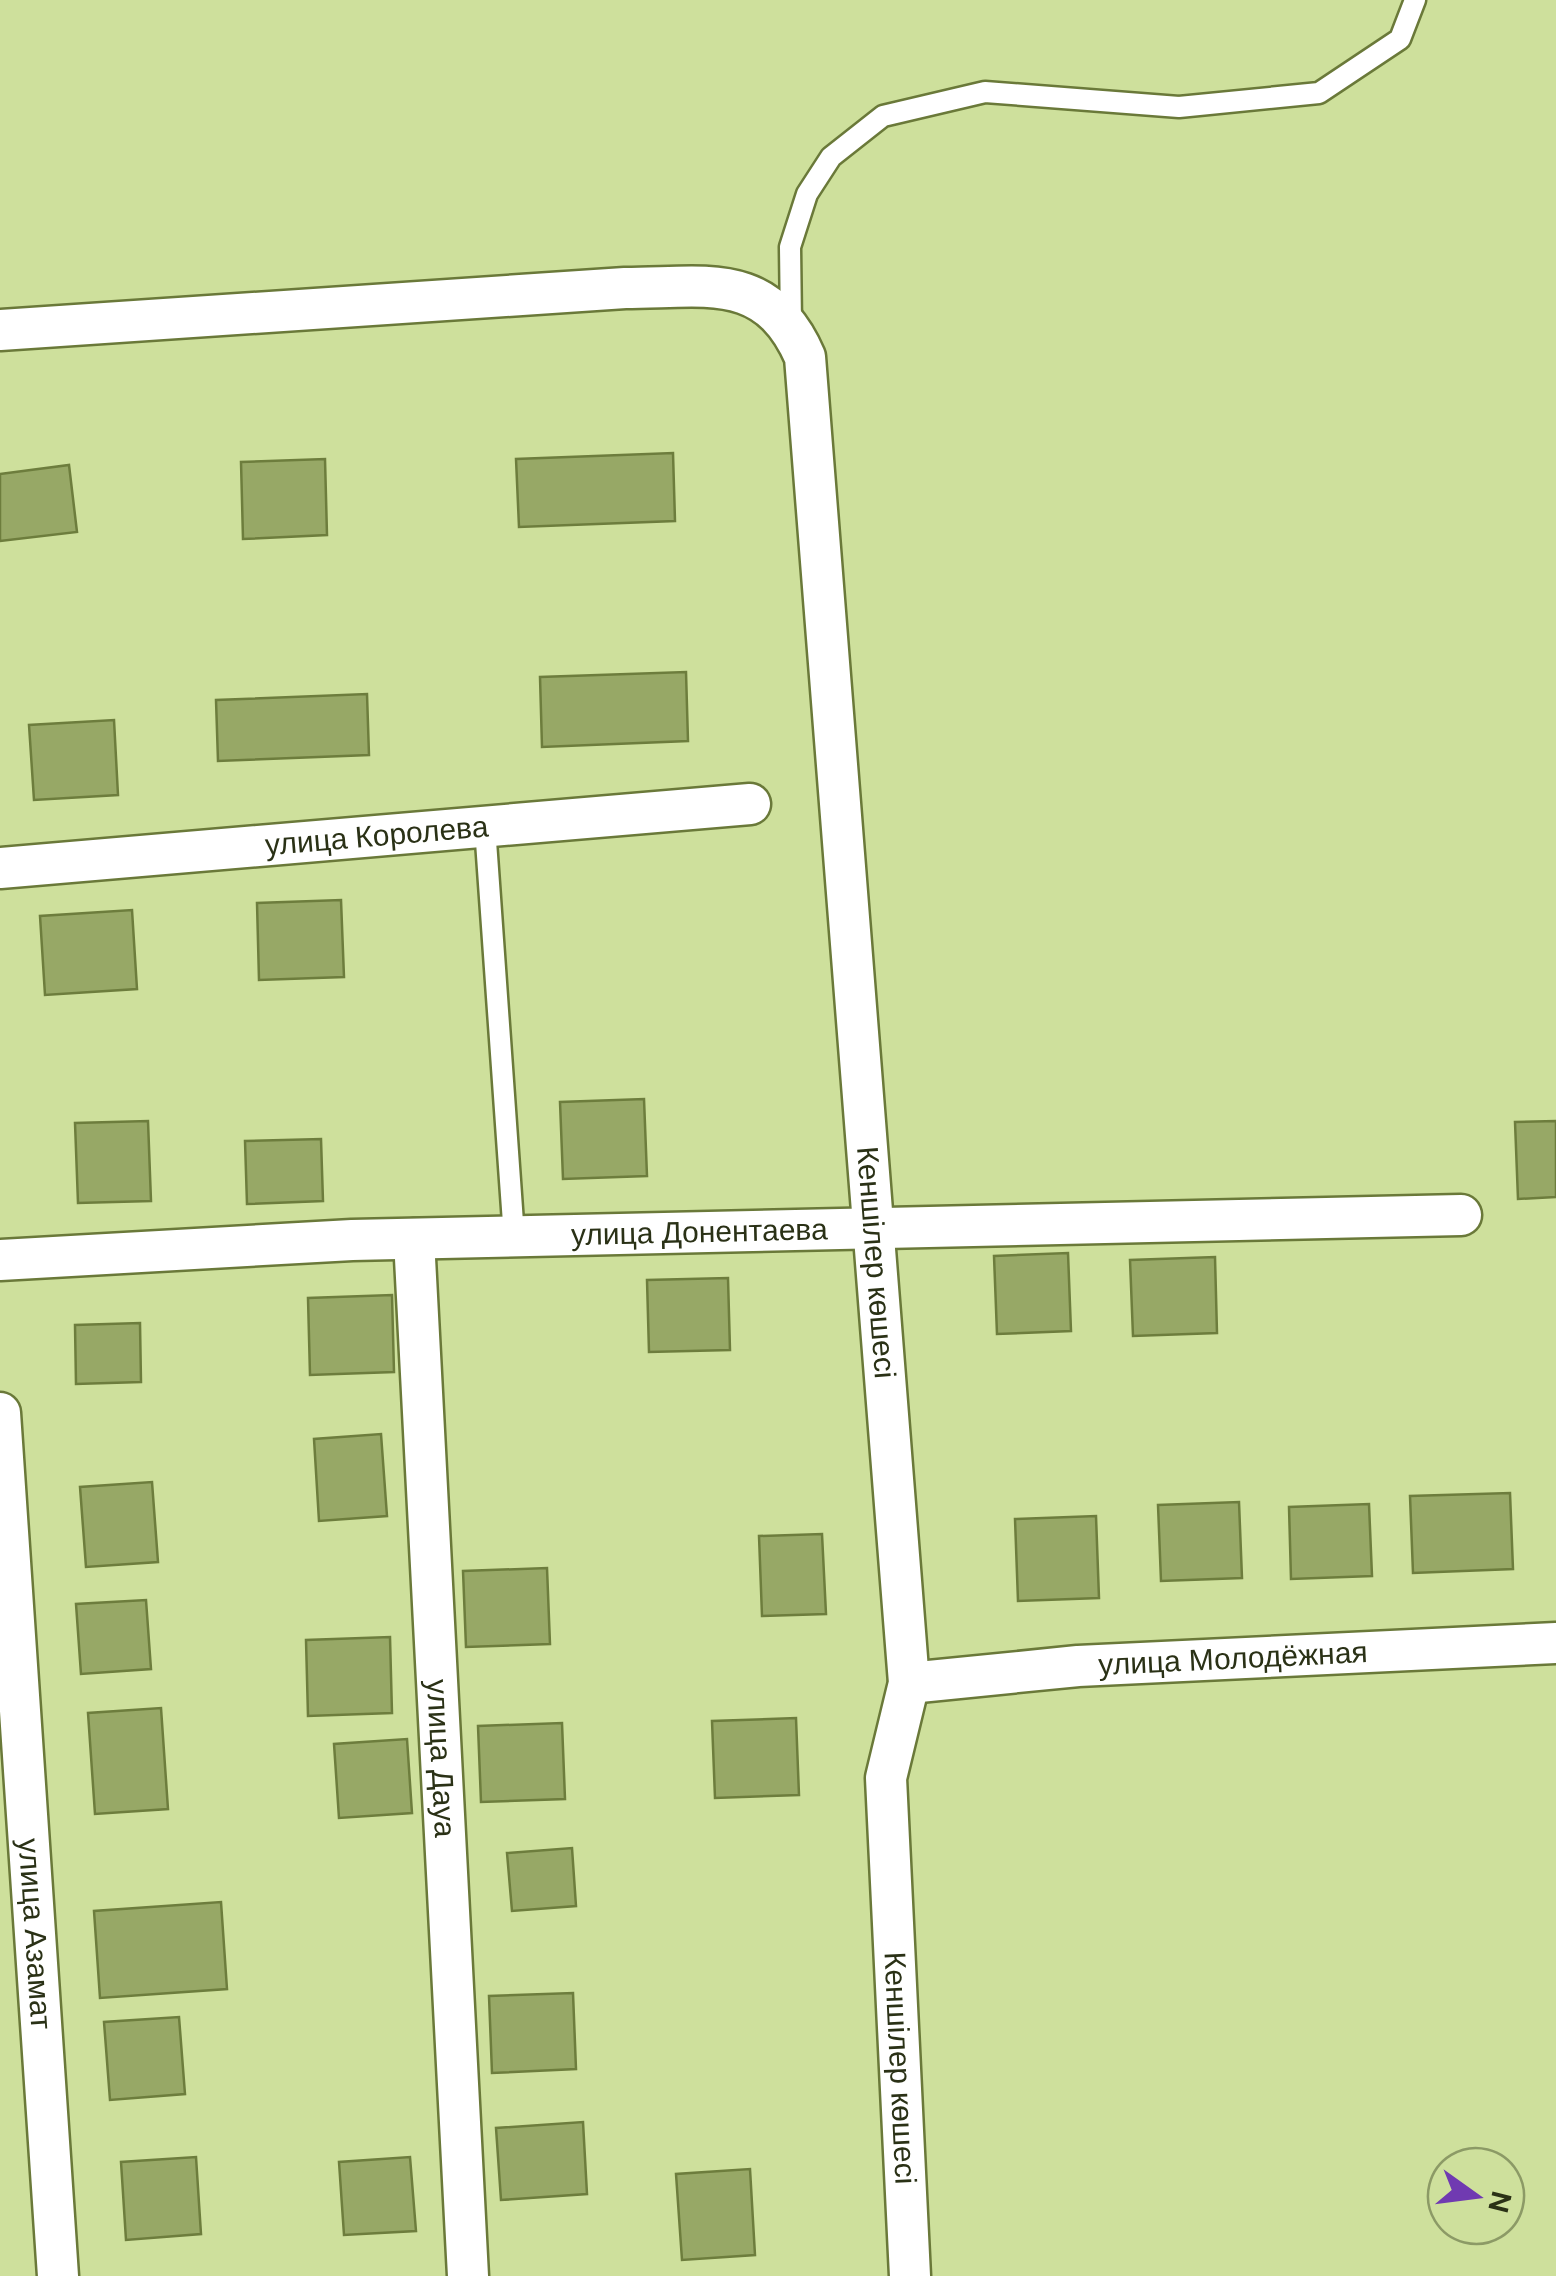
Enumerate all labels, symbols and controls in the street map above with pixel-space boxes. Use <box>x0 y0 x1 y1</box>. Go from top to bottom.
street label: улица Королева <box>263 806 490 864</box>
street label: Кеншілер көшесі <box>848 1145 905 1380</box>
street label: улица Донентаева <box>571 1209 828 1254</box>
street label: улица Молодёжная <box>1097 1632 1368 1684</box>
street label: улица Дауа <box>418 1678 465 1839</box>
street label: улица Азамат <box>10 1837 61 2031</box>
street label: Кеншілер көшесі <box>875 1951 926 2185</box>
north arrow <box>1426 2146 1526 2246</box>
text: N <box>1479 2188 1520 2216</box>

